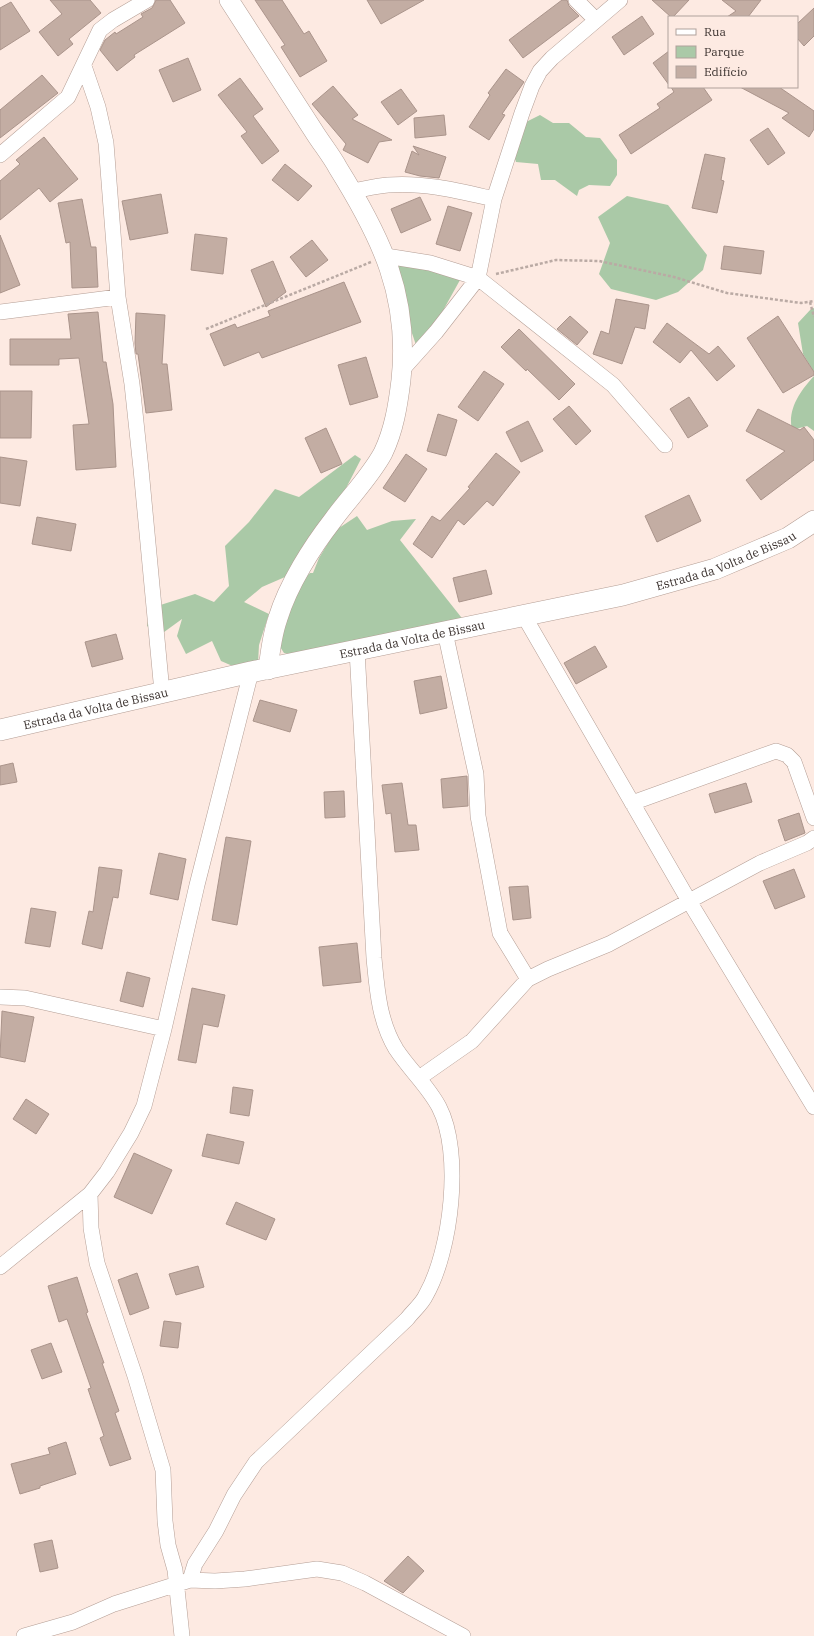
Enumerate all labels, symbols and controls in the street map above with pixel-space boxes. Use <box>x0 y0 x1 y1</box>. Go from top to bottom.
legend <box>668 16 798 88</box>
text: Rua <box>704 24 726 39</box>
text: Parque <box>704 44 744 59</box>
text: Edifício <box>704 64 748 79</box>
street label: Estrada da Volta de Bissau <box>654 527 799 593</box>
street label: Estrada da Volta de Bissau <box>338 616 487 661</box>
street label: Estrada da Volta de Bissau <box>22 684 170 732</box>

